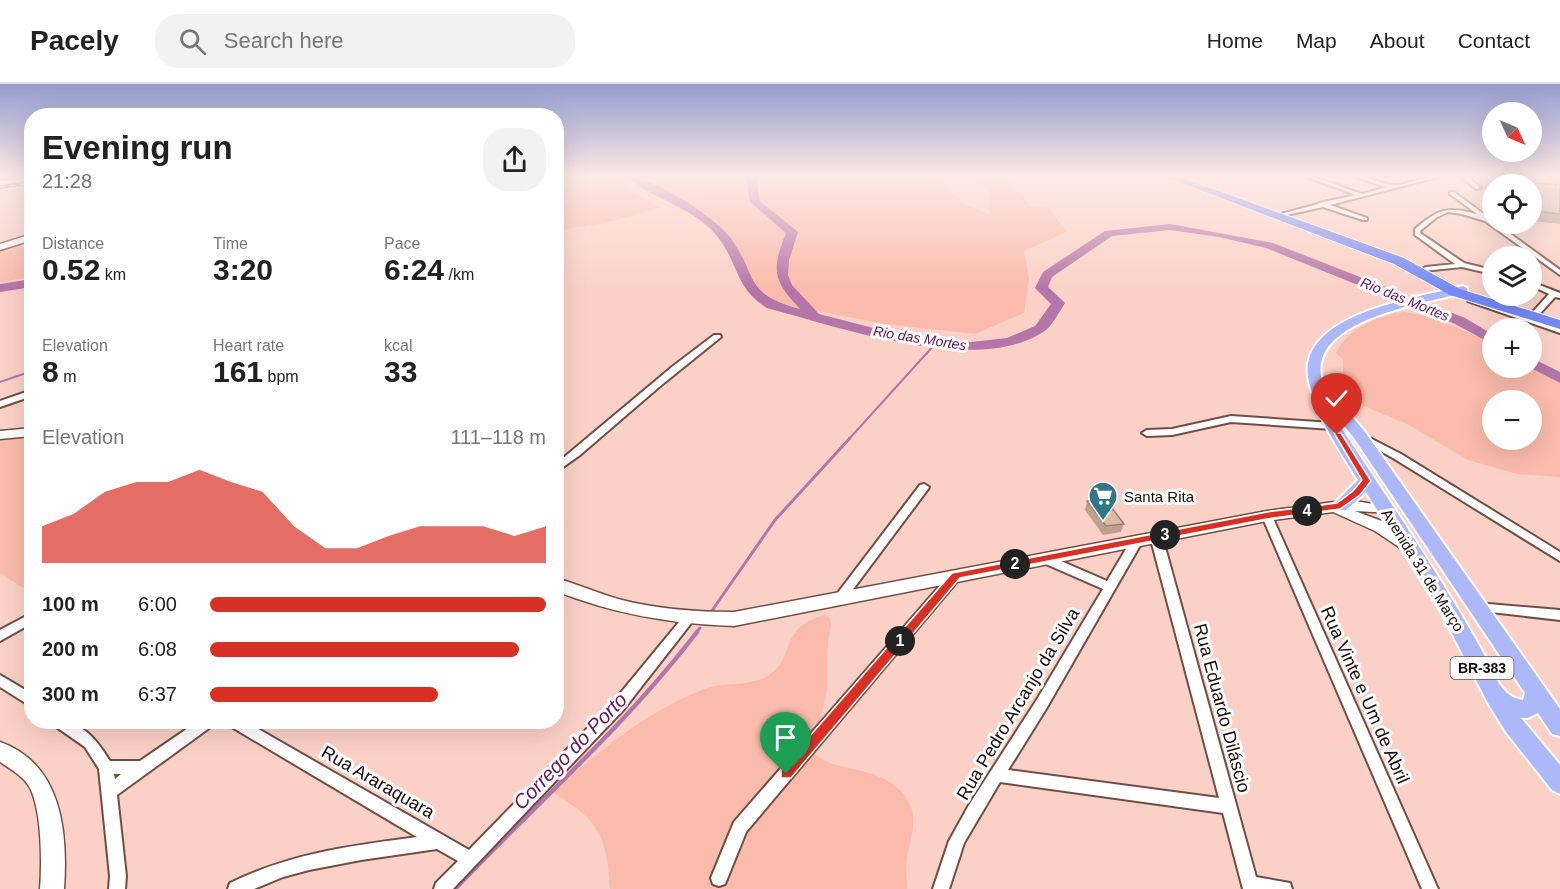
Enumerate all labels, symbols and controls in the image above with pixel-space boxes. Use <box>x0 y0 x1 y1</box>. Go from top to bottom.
search box <box>155 14 575 68</box>
text: Pacely <box>30 25 119 56</box>
icon: search <box>176 25 209 58</box>
text: Search here <box>224 28 344 53</box>
text: Home <box>1207 29 1263 52</box>
text: Map <box>1296 29 1337 52</box>
text: About <box>1370 29 1425 52</box>
text: Contact <box>1458 29 1530 52</box>
north arrow <box>1482 102 1542 162</box>
map controls <box>1482 102 1542 450</box>
button: share <box>483 128 546 191</box>
text: Evening run <box>42 129 233 166</box>
text: 21:28 <box>42 170 92 192</box>
button: locate <box>1482 174 1542 234</box>
text: Distance <box>42 235 104 252</box>
text: Time <box>213 235 248 252</box>
text: Pace <box>384 235 420 252</box>
button: layers <box>1482 246 1542 306</box>
text: 0.52 <box>42 253 100 286</box>
text: 3:20 <box>213 253 273 286</box>
text: 6:24 <box>384 253 444 286</box>
text: km <box>100 266 126 283</box>
text: /km <box>444 266 474 283</box>
water label: Rio das Mortes <box>1358 274 1452 324</box>
button: + <box>1482 318 1542 378</box>
water label: Rio das Mortes <box>872 323 968 353</box>
text: Elevation <box>42 337 108 354</box>
text: Heart rate <box>213 337 284 354</box>
text: kcal <box>384 337 412 354</box>
text: 8 <box>42 355 59 388</box>
text: 161 <box>213 355 263 388</box>
text: 33 <box>384 355 417 388</box>
text: m <box>59 368 76 385</box>
text: bpm <box>263 368 299 385</box>
pin <box>1311 373 1362 435</box>
icon: check <box>1320 382 1353 415</box>
button: − <box>1482 390 1542 450</box>
text: Elevation <box>42 426 124 448</box>
text: 111–118 m <box>450 426 546 448</box>
supermarket icon: Santa Rita <box>1087 480 1119 522</box>
place label: Santa Rita <box>1124 488 1195 505</box>
pin: 4 <box>1292 496 1322 526</box>
text: 4 <box>1303 502 1311 519</box>
street label: Avenida 31 de Março <box>1378 506 1468 634</box>
pin: 3 <box>1150 520 1180 550</box>
text: 3 <box>1161 526 1169 543</box>
pin: 2 <box>1000 549 1030 579</box>
text: 2 <box>1011 555 1019 572</box>
text: 100 m <box>42 593 99 615</box>
text: 6:00 <box>138 593 177 615</box>
street label: Rua Vinte e Um de Abril <box>1317 603 1413 787</box>
street label: Rua Pedro Arcanjo da Silva <box>953 604 1084 803</box>
street label: Rua Eduardo Diláscio <box>1190 621 1254 795</box>
pin: 1 <box>885 626 915 656</box>
text: 1 <box>896 632 904 649</box>
text: 200 m <box>42 638 99 660</box>
text: 6:08 <box>138 638 177 660</box>
road number: BR-383 <box>1450 657 1514 679</box>
text: 300 m <box>42 683 99 705</box>
text: 6:37 <box>138 683 177 705</box>
water label: Corrego do Porto <box>509 688 631 814</box>
pin <box>760 712 811 774</box>
icon: arrive <box>769 721 802 754</box>
street label: Rua Araraquara <box>318 742 439 823</box>

